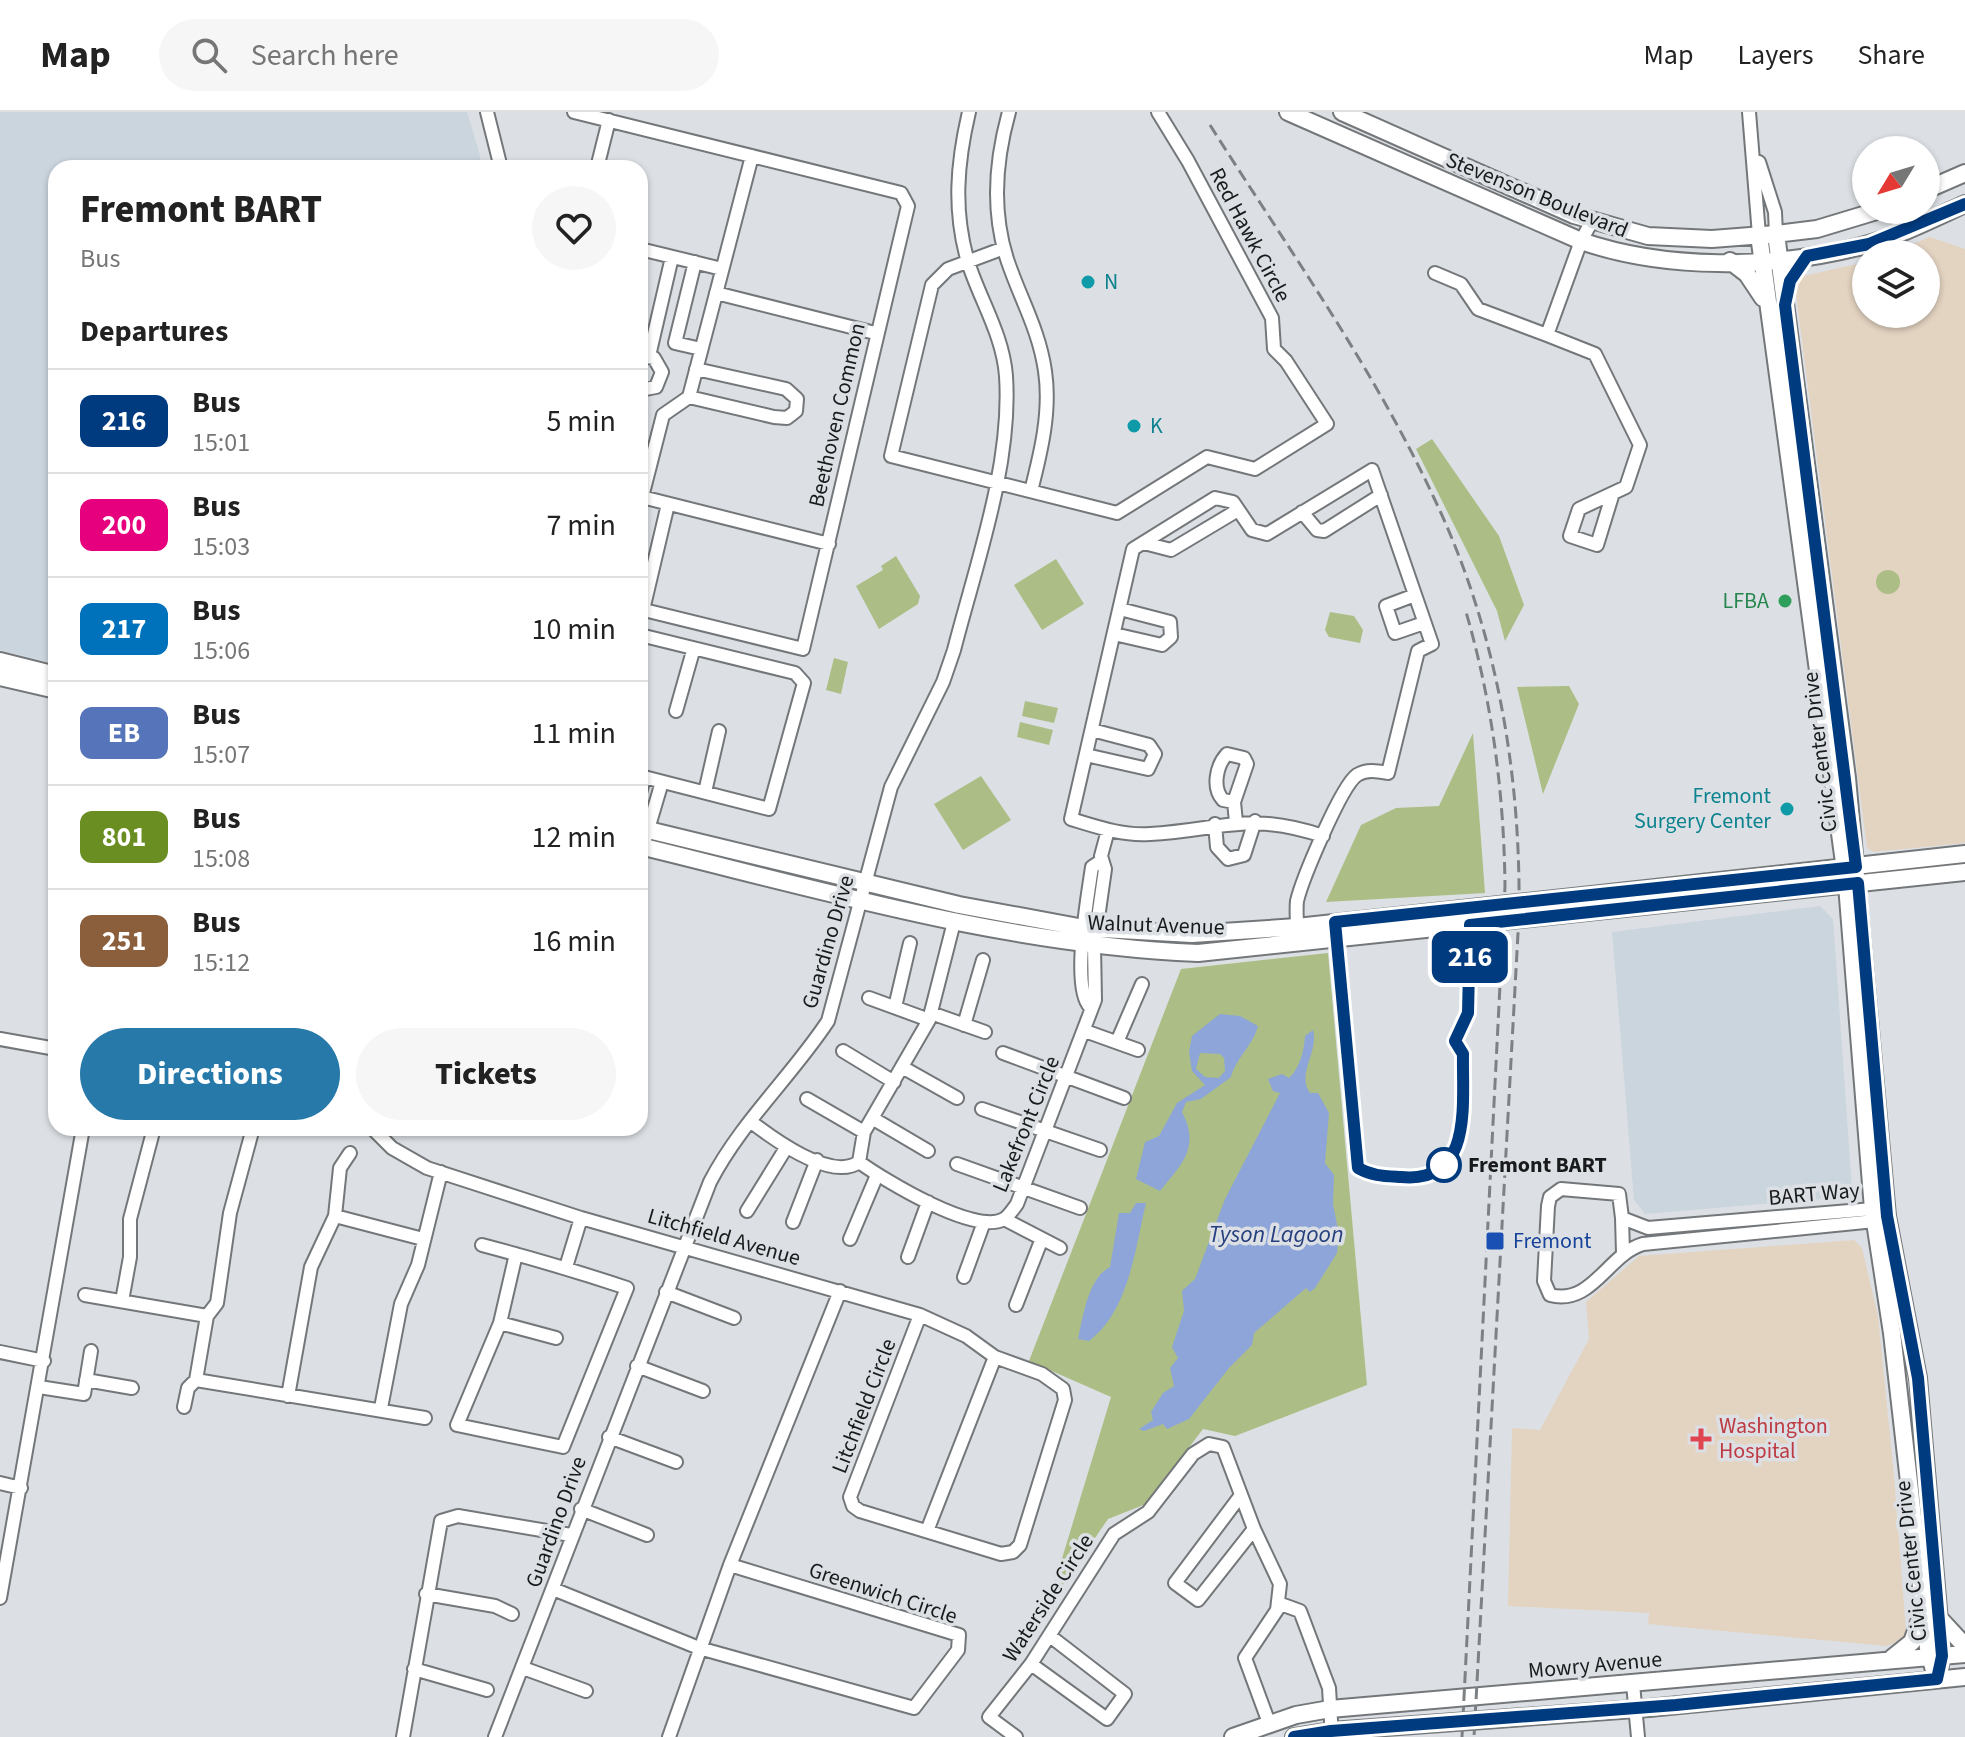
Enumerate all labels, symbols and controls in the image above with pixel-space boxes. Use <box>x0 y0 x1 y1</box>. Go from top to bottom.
search box <box>159 19 719 91</box>
text: Map <box>40 28 111 82</box>
icon: search <box>187 33 231 77</box>
text: Search here <box>251 34 399 77</box>
text: Map <box>1643 35 1693 75</box>
text: Layers <box>1737 35 1813 75</box>
text: Share <box>1857 35 1925 75</box>
north arrow <box>1852 136 1940 224</box>
map controls <box>1852 136 1940 328</box>
street label: Stevenson Boulevard <box>1441 144 1633 246</box>
street label: Red Hawk Circle <box>1201 162 1299 308</box>
text: Fremont BART <box>80 183 322 237</box>
button: heart <box>532 186 616 270</box>
text: Bus <box>80 240 120 277</box>
button: layers <box>1852 240 1940 328</box>
place label: N <box>1104 266 1118 298</box>
marker: N <box>1079 273 1097 291</box>
text: Departures <box>80 310 228 353</box>
street label: Beethoven Common <box>800 320 874 510</box>
text: Bus <box>192 381 240 424</box>
text: 5 min <box>546 400 616 443</box>
text: 216 <box>102 401 146 441</box>
place label: K <box>1150 410 1163 442</box>
marker: K <box>1125 417 1143 435</box>
text: 15:01 <box>192 424 250 461</box>
text: Bus <box>192 485 240 528</box>
text: 7 min <box>546 504 616 547</box>
text: 200 <box>102 505 146 545</box>
text: 15:03 <box>192 528 250 565</box>
place label: LFBA <box>1723 585 1769 617</box>
text: Bus <box>192 589 240 632</box>
marker: LFBA <box>1776 592 1794 610</box>
text: 10 min <box>532 608 616 651</box>
text: 217 <box>102 609 146 649</box>
text: 15:06 <box>192 632 250 669</box>
street label: Civic Center Drive <box>1794 670 1846 834</box>
text: Bus <box>192 693 240 736</box>
text: 11 min <box>532 712 616 755</box>
text: EB <box>108 713 140 753</box>
text: 15:07 <box>192 736 250 773</box>
place label: Fremont Surgery Center <box>1634 780 1772 837</box>
text: Bus <box>192 797 240 840</box>
marker: Fremont Surgery Center <box>1778 800 1796 818</box>
text: 12 min <box>532 816 616 859</box>
text: 801 <box>102 817 146 857</box>
text: 15:08 <box>192 840 250 877</box>
street label: Guardino Drive <box>794 871 862 1013</box>
text: Bus <box>192 901 240 944</box>
street label: Walnut Avenue <box>1087 907 1225 943</box>
text: 16 min <box>532 920 616 963</box>
text: 251 <box>102 921 146 961</box>
line badge: 216 <box>1424 931 1516 983</box>
text: 216 <box>1448 937 1492 977</box>
text: 15:12 <box>192 944 250 981</box>
button: Directions <box>80 1028 340 1120</box>
button: Tickets <box>356 1028 616 1120</box>
street label: Lakefront Circle <box>984 1051 1068 1197</box>
marker: Fremont BART <box>1427 1148 1461 1182</box>
place label: Fremont BART <box>1468 1149 1607 1181</box>
street label: BART Way <box>1767 1174 1862 1214</box>
street label: Litchfield Avenue <box>644 1200 804 1274</box>
water label: Tyson Lagoon <box>1208 1217 1344 1252</box>
place label: Fremont <box>1513 1225 1592 1257</box>
marker: Fremont <box>1484 1230 1506 1252</box>
street label: Litchfield Circle <box>824 1334 904 1478</box>
place label: Washington Hospital <box>1719 1410 1828 1467</box>
marker: Washington Hospital <box>1690 1428 1712 1450</box>
street label: Guardino Drive <box>517 1452 595 1592</box>
street label: Civic Center Drive <box>1887 1479 1935 1643</box>
street label: Waterside Circle <box>994 1527 1102 1669</box>
street label: Greenwich Circle <box>805 1554 961 1632</box>
street label: Mowry Avenue <box>1527 1643 1663 1687</box>

